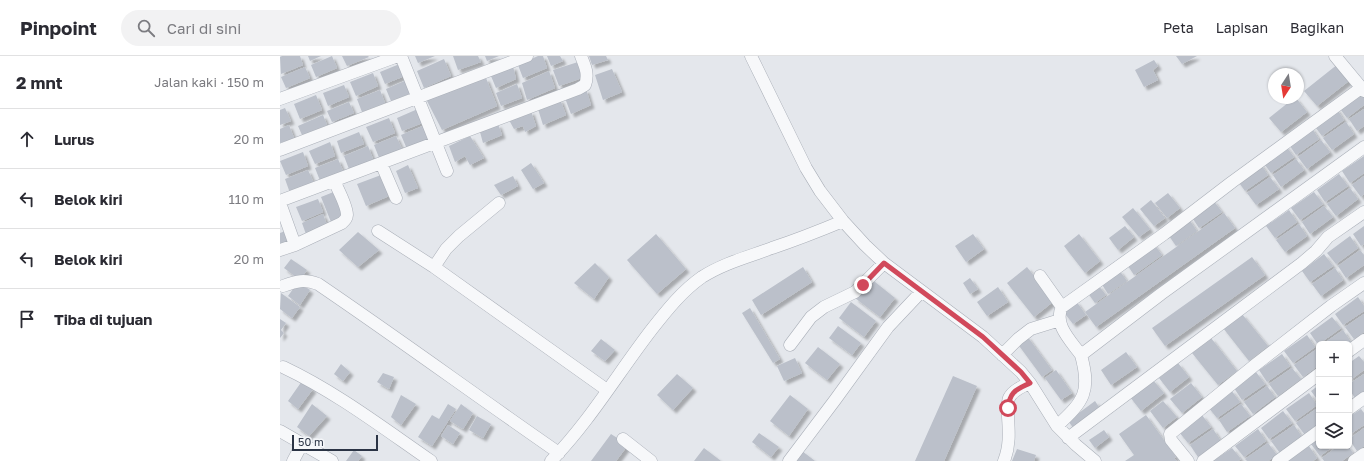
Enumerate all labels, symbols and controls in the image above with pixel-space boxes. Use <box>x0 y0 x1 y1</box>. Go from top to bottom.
search box <box>121 10 401 46</box>
text: Pinpoint <box>20 16 97 39</box>
icon: search <box>135 17 157 39</box>
text: Cari di sini <box>167 19 241 37</box>
text: Peta <box>1163 19 1194 36</box>
text: Lapisan <box>1216 19 1268 36</box>
text: Bagikan <box>1290 19 1344 36</box>
north arrow <box>1268 68 1304 104</box>
text: 2 mnt <box>16 72 63 93</box>
text: Jalan kaki · 150 m <box>154 74 264 90</box>
icon: ahead <box>16 128 38 150</box>
text: Lurus <box>54 130 95 148</box>
text: 20 m <box>234 131 264 147</box>
icon: left <box>16 188 38 210</box>
text: Belok kiri <box>54 190 123 208</box>
text: 110 m <box>229 191 264 207</box>
icon: left <box>16 248 38 270</box>
text: Belok kiri <box>54 250 123 268</box>
text: 20 m <box>234 251 264 267</box>
route end <box>854 276 872 294</box>
icon: arrive <box>16 308 38 330</box>
text: Tiba di tujuan <box>54 310 152 328</box>
map controls <box>1316 341 1352 449</box>
button: + <box>1316 341 1352 377</box>
button: − <box>1316 377 1352 413</box>
route start <box>999 399 1017 417</box>
button: layers <box>1316 413 1352 449</box>
scale bar <box>292 433 378 452</box>
text: 50 m <box>298 435 324 448</box>

